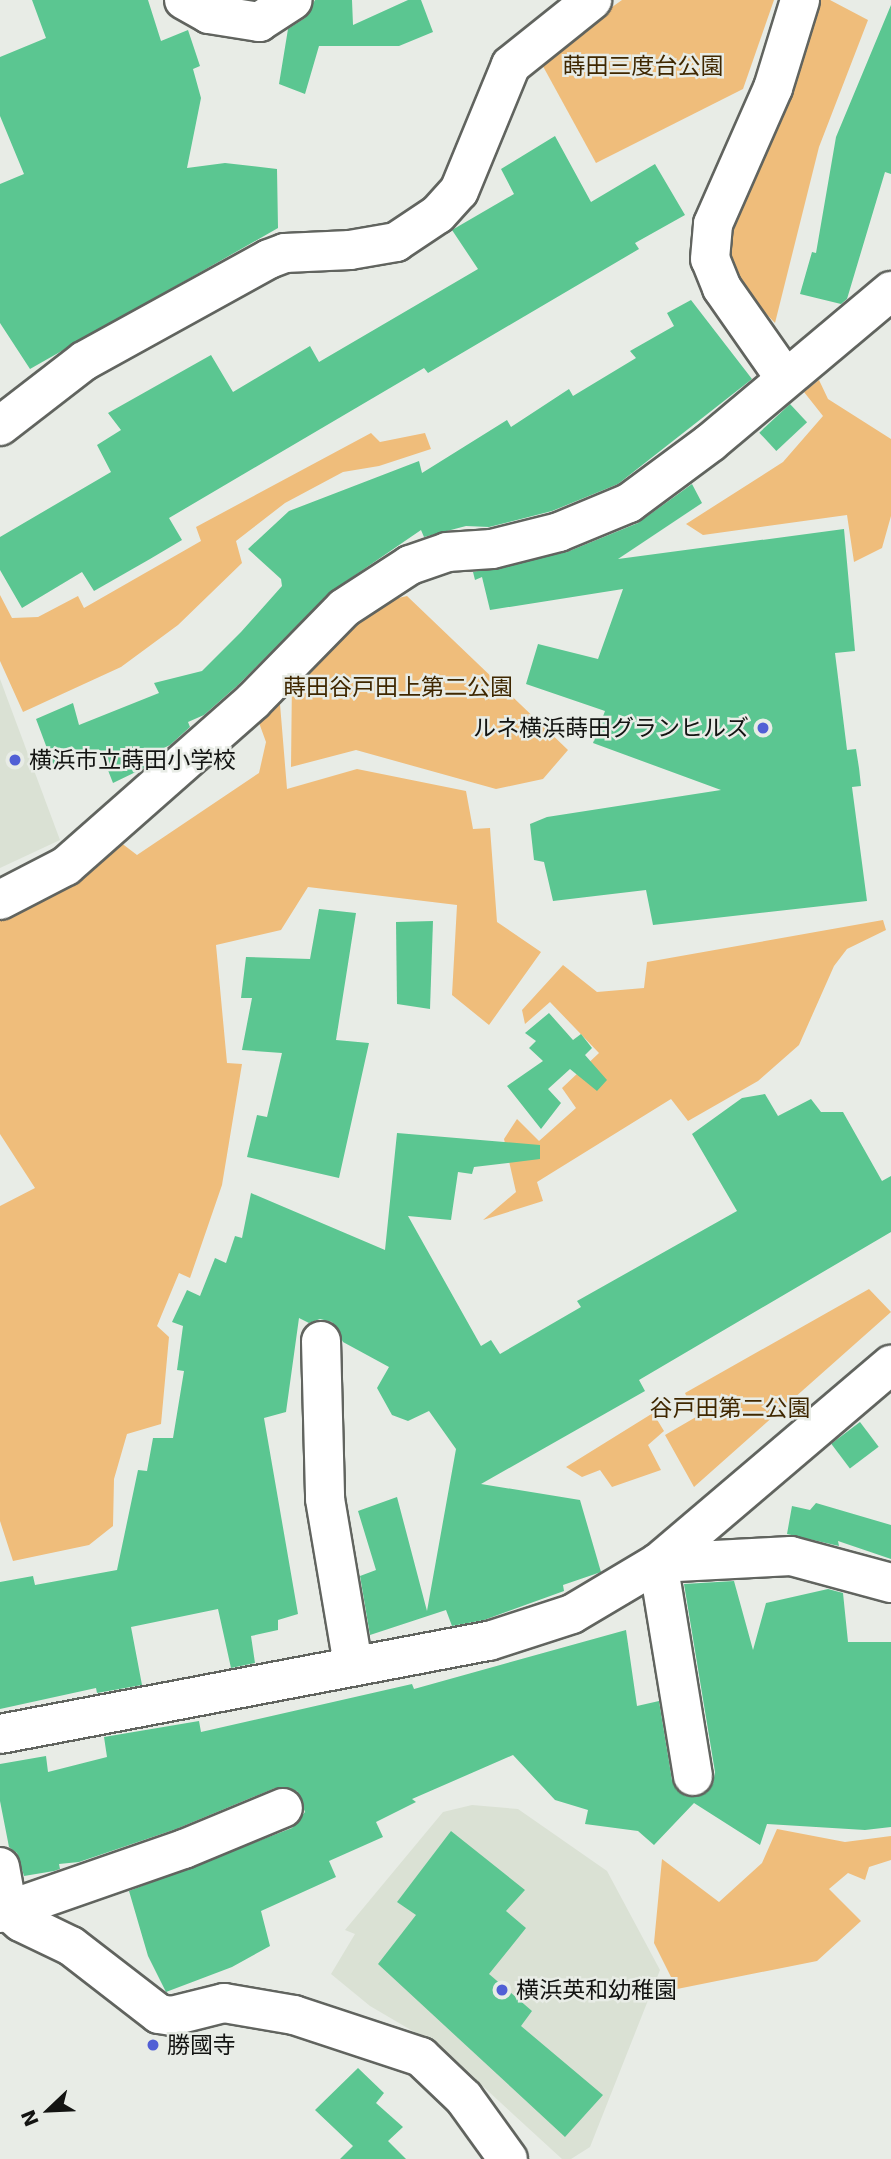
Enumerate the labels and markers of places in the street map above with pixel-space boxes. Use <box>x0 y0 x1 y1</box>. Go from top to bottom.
place label: ルネ横浜蒔田グランヒルズ <box>473 714 749 742</box>
marker: ルネ横浜蒔田グランヒルズ <box>755 720 771 736</box>
place label: 横浜市立蒔田小学校 <box>29 746 236 774</box>
marker: 横浜市立蒔田小学校 <box>7 752 23 768</box>
place label: 横浜英和幼稚園 <box>516 1976 677 2004</box>
marker: 横浜英和幼稚園 <box>494 1982 510 1998</box>
place label: 勝國寺 <box>167 2031 236 2059</box>
marker: 勝國寺 <box>145 2037 161 2053</box>

